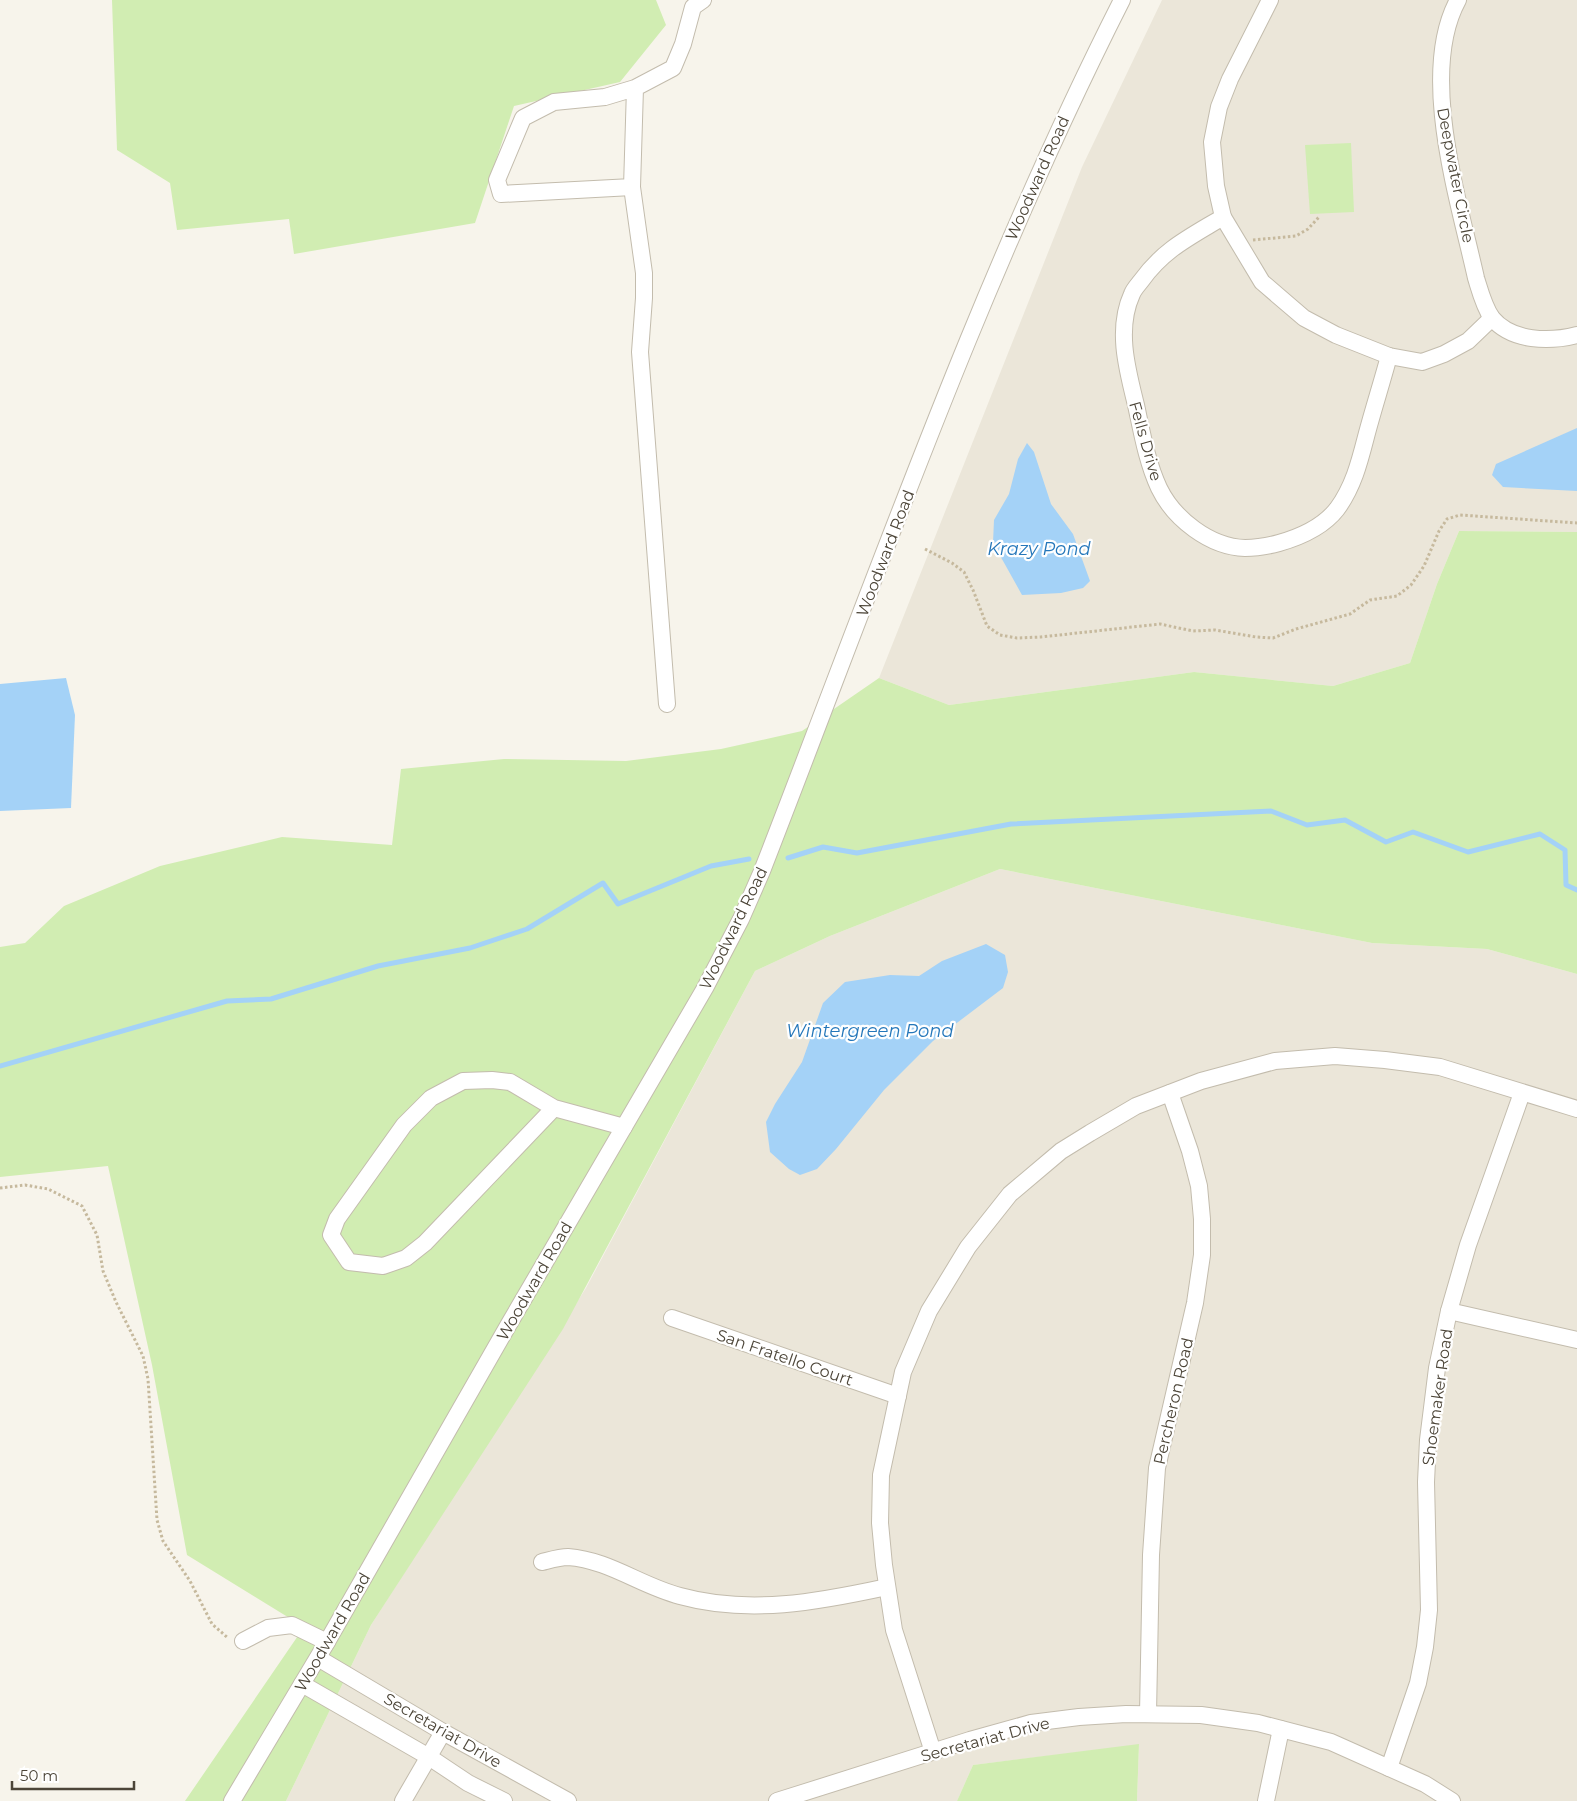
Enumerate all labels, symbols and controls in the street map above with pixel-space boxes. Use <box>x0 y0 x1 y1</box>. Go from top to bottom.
street label: Deepwater Circle <box>1433 106 1478 244</box>
street label: Woodward Road <box>1002 113 1073 243</box>
street label: Fells Drive <box>1125 399 1166 483</box>
street label: Woodward Road <box>853 487 918 619</box>
water label: Krazy Pond <box>987 538 1092 560</box>
street label: Woodward Road <box>696 864 771 993</box>
water label: Wintergreen Pond <box>786 1020 955 1042</box>
street label: Woodward Road <box>493 1218 576 1344</box>
street label: San Fratello Court <box>714 1325 856 1390</box>
street label: Shoemaker Road <box>1418 1327 1457 1467</box>
street label: Percheron Road <box>1150 1336 1197 1466</box>
street label: Woodward Road <box>291 1569 374 1695</box>
street label: Secretariat Drive <box>381 1689 505 1772</box>
street label: Secretariat Drive <box>919 1713 1052 1766</box>
scale bar <box>12 1758 135 1790</box>
text: 50 m <box>20 1766 58 1785</box>

